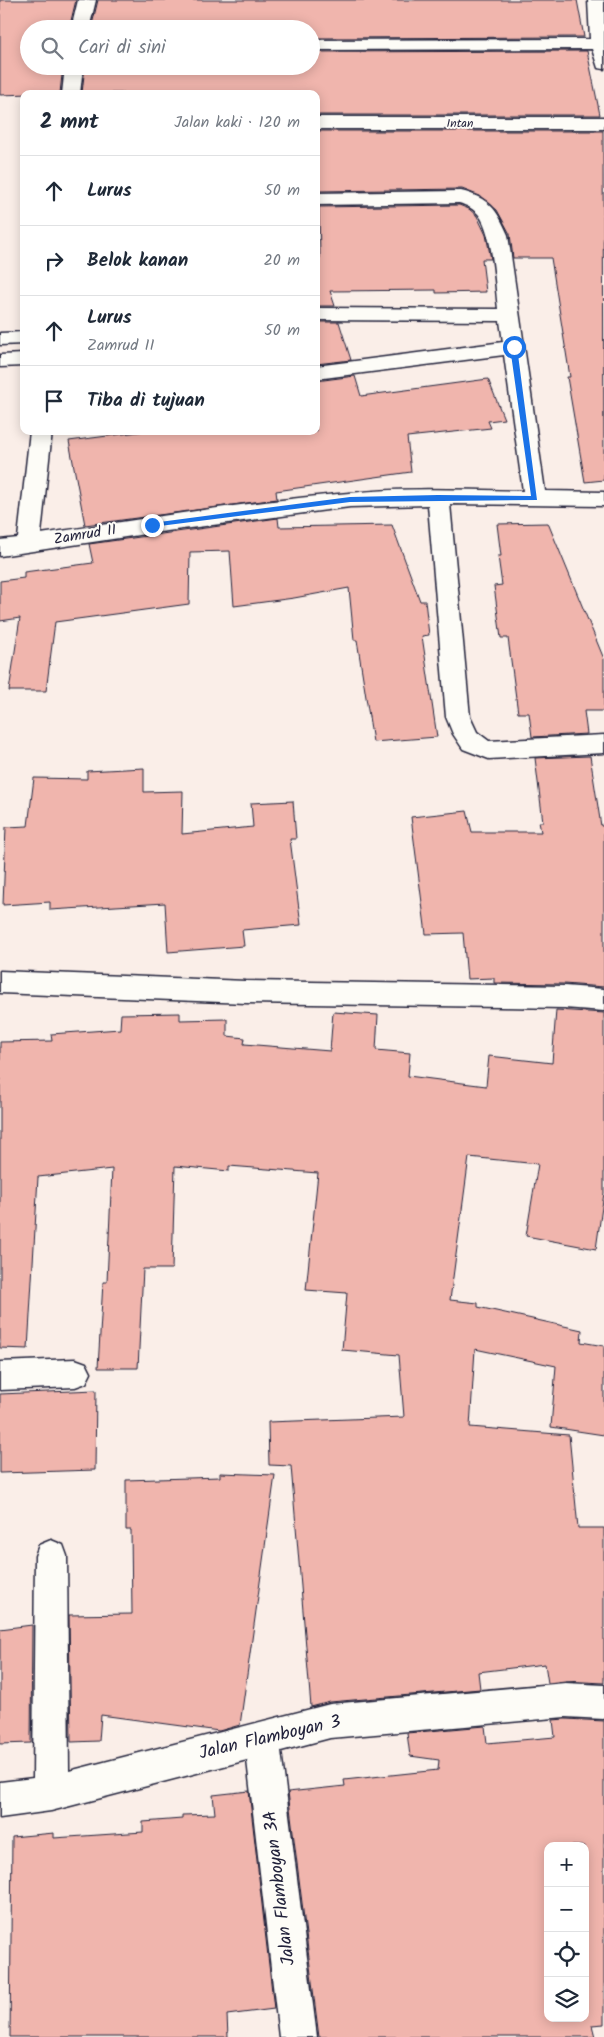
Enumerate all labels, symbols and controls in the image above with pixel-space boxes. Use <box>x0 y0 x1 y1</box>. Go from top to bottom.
search box <box>20 20 320 75</box>
text: Cari di sini <box>78 33 166 63</box>
icon: search <box>38 34 66 62</box>
text: 2 mnt <box>40 106 99 139</box>
text: Jalan kaki · 120 m <box>174 110 300 135</box>
street label: Intan <box>447 114 473 133</box>
text: Lurus <box>87 176 132 206</box>
icon: ahead <box>40 177 68 205</box>
text: 50 m <box>264 178 300 203</box>
text: Belok kanan <box>87 246 188 276</box>
icon: right <box>40 247 68 275</box>
text: 20 m <box>264 248 300 273</box>
text: Lurus <box>87 303 132 333</box>
icon: ahead <box>40 317 68 345</box>
text: 50 m <box>264 318 300 343</box>
text: Zamrud II <box>87 333 154 358</box>
route start <box>503 336 526 359</box>
text: Tiba di tujuan <box>87 386 205 416</box>
icon: arrive <box>40 387 68 415</box>
route end <box>141 514 164 537</box>
street label: Zamrud II <box>52 518 118 552</box>
street label: Jalan Flamboyan 3 <box>196 1708 344 1768</box>
street label: Jalan Flamboyan 3A <box>256 1809 304 1967</box>
map controls <box>544 1842 589 2022</box>
button: + <box>544 1842 589 1887</box>
button: − <box>544 1887 589 1932</box>
button: locate <box>544 1932 589 1977</box>
button: layers <box>544 1977 589 2022</box>

